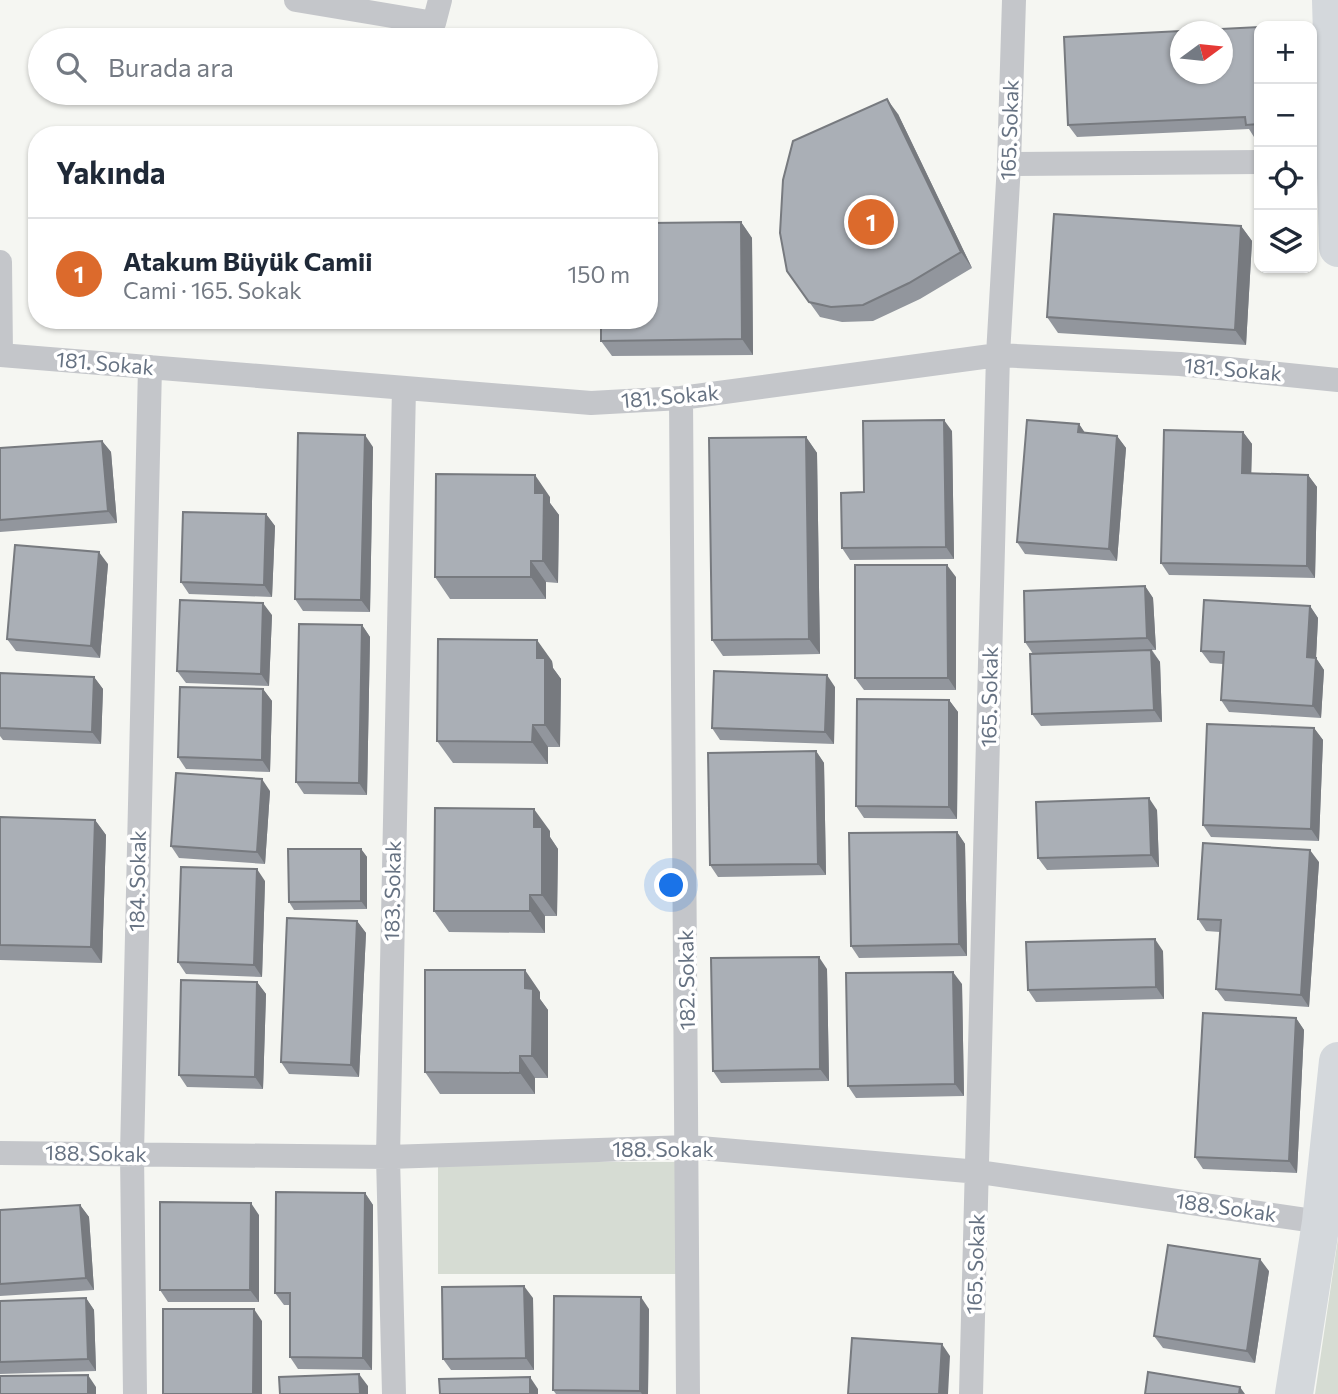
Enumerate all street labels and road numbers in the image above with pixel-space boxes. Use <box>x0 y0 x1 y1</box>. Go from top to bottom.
street label: 165. Sokak <box>994 79 1023 181</box>
street label: 181. Sokak <box>55 346 155 379</box>
street label: 181. Sokak <box>1183 352 1283 385</box>
street label: 181. Sokak <box>620 379 720 412</box>
street label: 165. Sokak <box>975 646 1002 748</box>
street label: 184. Sokak <box>123 830 150 932</box>
street label: 183. Sokak <box>378 840 405 942</box>
street label: 182. Sokak <box>672 929 699 1031</box>
street label: 188. Sokak <box>612 1136 714 1161</box>
street label: 188. Sokak <box>45 1139 147 1166</box>
street label: 188. Sokak <box>1174 1187 1278 1226</box>
street label: 165. Sokak <box>960 1213 989 1315</box>

